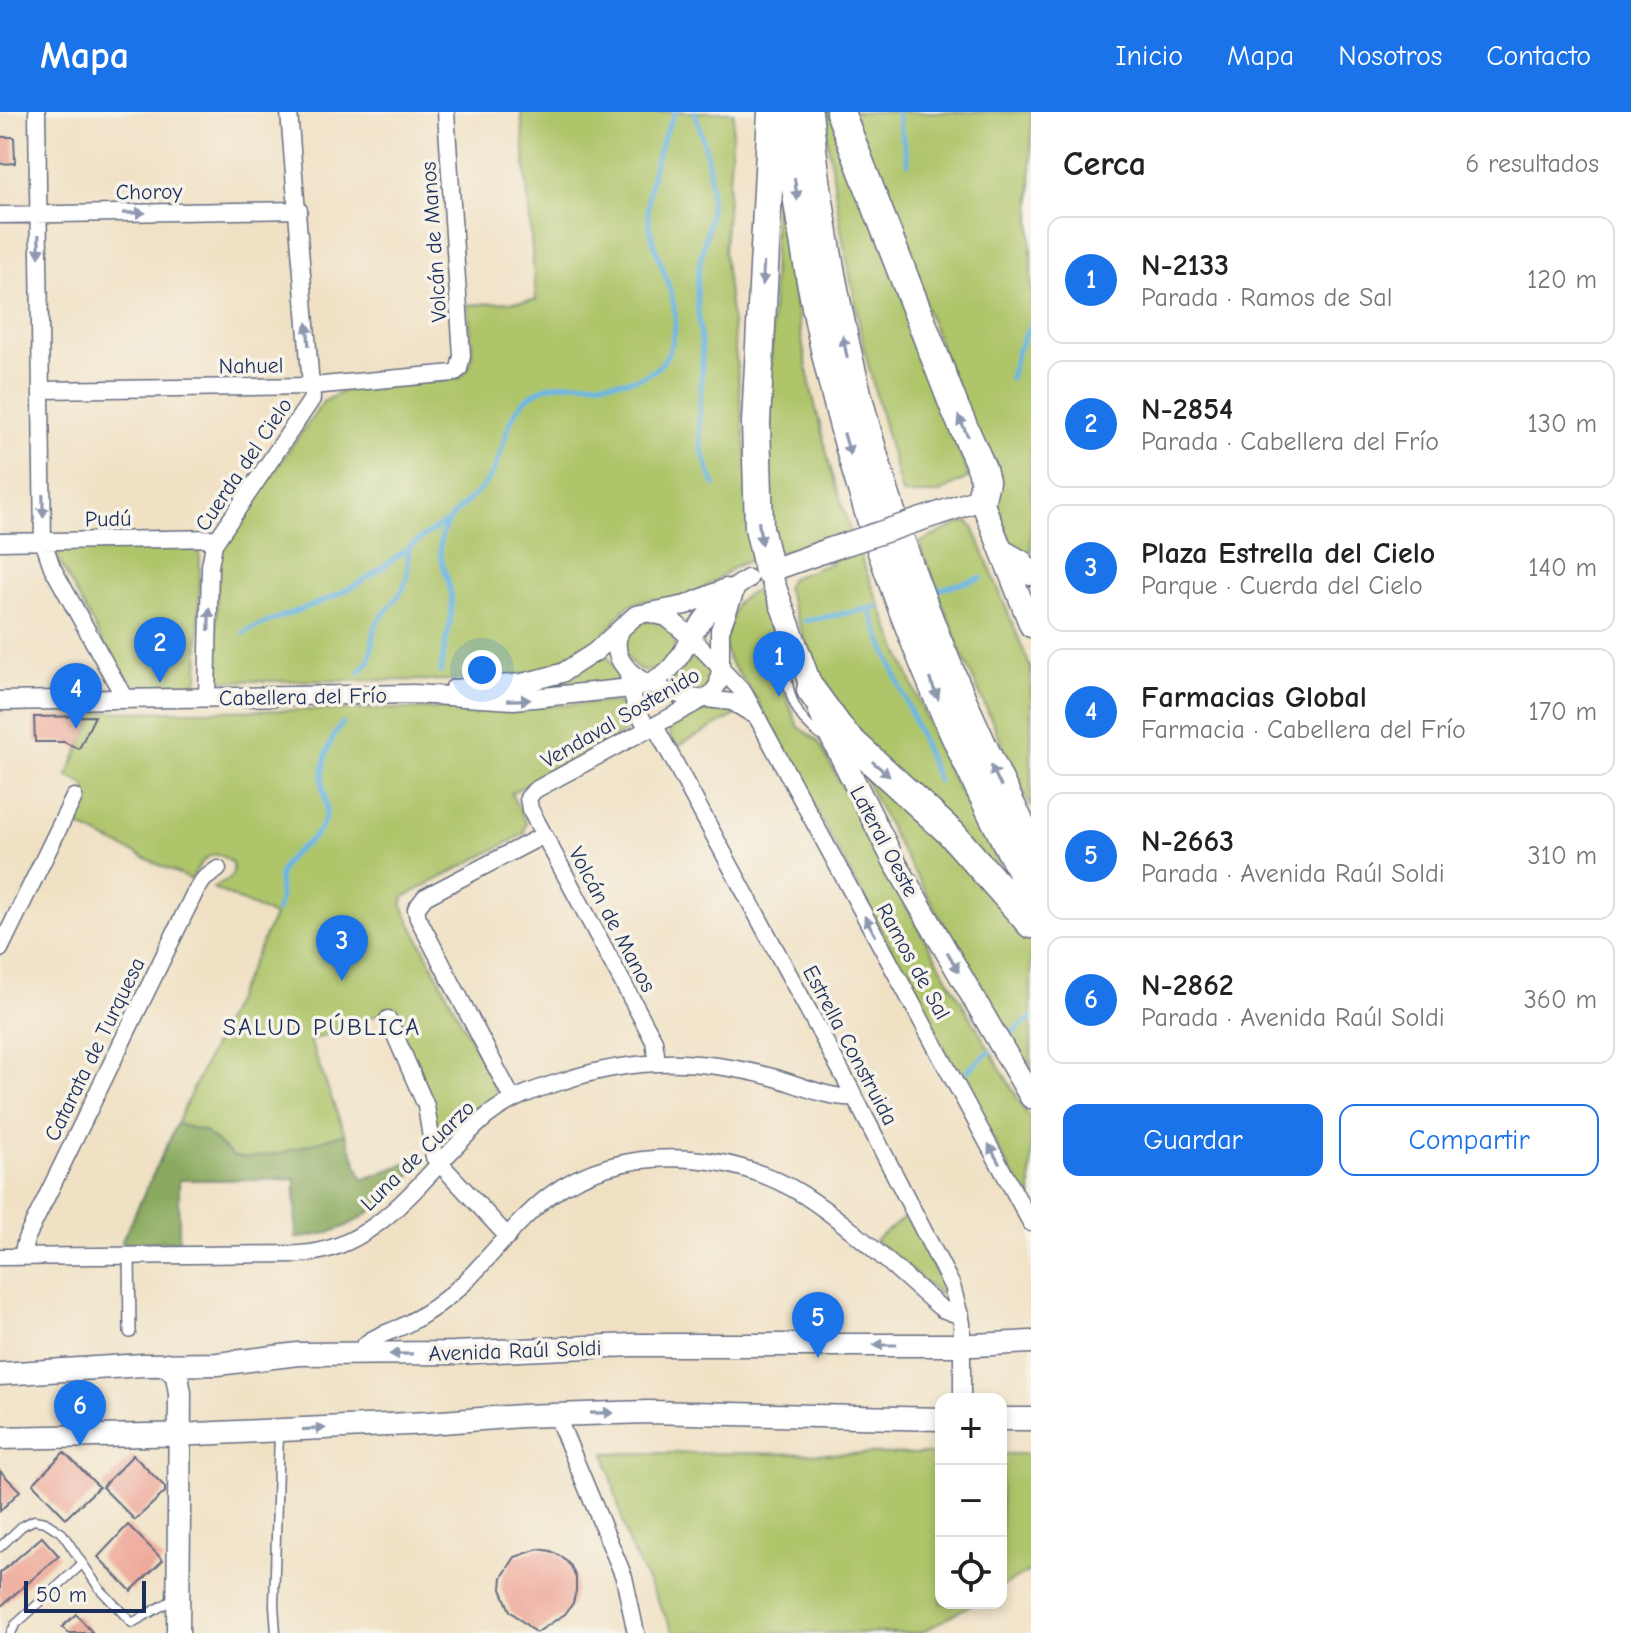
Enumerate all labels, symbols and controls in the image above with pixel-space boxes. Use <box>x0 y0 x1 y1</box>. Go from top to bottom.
text: Mapa <box>40 34 129 78</box>
text: Inicio <box>1116 40 1183 72</box>
text: Mapa <box>1227 40 1294 72</box>
text: Nosotros <box>1338 40 1442 72</box>
text: Contacto <box>1486 40 1591 72</box>
text: Cerca <box>1063 144 1146 184</box>
text: 6 resultados <box>1465 149 1599 179</box>
street label: Volcán de Manos <box>415 161 453 323</box>
one-way arrow <box>790 177 803 202</box>
street label: Choroy <box>115 178 183 206</box>
one-way arrow <box>122 207 147 219</box>
one-way arrow <box>33 234 45 259</box>
text: N-2133 <box>1141 248 1229 283</box>
one-way arrow <box>757 262 770 287</box>
text: 1 <box>1086 265 1096 295</box>
text: 120 m <box>1527 265 1597 295</box>
text: Parada · Ramos de Sal <box>1141 283 1392 313</box>
one-way arrow <box>301 321 314 346</box>
one-way arrow <box>838 334 851 359</box>
street label: Nahuel <box>218 352 284 380</box>
text: N-2854 <box>1141 392 1233 427</box>
street label: Cuerda del Cielo <box>190 393 298 536</box>
text: 2 <box>1085 409 1097 439</box>
text: 130 m <box>1528 409 1597 439</box>
one-way arrow <box>957 414 970 438</box>
text: Parada · Cabellera del Frío <box>1141 427 1439 457</box>
one-way arrow <box>841 433 854 457</box>
one-way arrow <box>37 494 49 519</box>
street label: Pudú <box>85 506 131 532</box>
one-way arrow <box>754 521 767 546</box>
text: Plaza Estrella del Cielo <box>1141 536 1435 571</box>
text: 3 <box>1085 553 1097 583</box>
text: 140 m <box>1528 553 1597 583</box>
text: Parque · Cuerda del Cielo <box>1141 571 1423 601</box>
one-way arrow <box>202 606 215 631</box>
pin: 2 <box>134 617 186 683</box>
pin: 1 <box>753 631 805 697</box>
your location <box>462 650 502 690</box>
street label: Vendaval Sostenido <box>537 662 704 774</box>
pin: 4 <box>50 663 102 729</box>
one-way arrow <box>927 677 940 701</box>
text: Farmacias Global <box>1141 680 1367 715</box>
street label: Cabellera del Frío <box>219 683 387 711</box>
one-way arrow <box>507 694 532 706</box>
text: 4 <box>1085 697 1097 727</box>
text: 170 m <box>1528 697 1597 727</box>
text: Farmacia · Cabellera del Frío <box>1141 715 1466 745</box>
one-way arrow <box>871 760 891 778</box>
one-way arrow <box>989 764 1003 787</box>
street label: Lateral Oeste <box>844 782 924 901</box>
text: N-2663 <box>1141 824 1234 859</box>
text: 5 <box>1084 841 1098 871</box>
text: 310 m <box>1528 841 1597 871</box>
street label: Volcán de Manos <box>563 842 661 997</box>
text: Parada · Avenida Raúl Soldi <box>1141 859 1445 889</box>
street label: Ramos de Sal <box>871 899 956 1024</box>
one-way arrow <box>863 914 876 937</box>
pin: 3 <box>316 915 368 981</box>
one-way arrow <box>946 951 960 973</box>
street label: Catarata de Turquesa <box>39 953 151 1145</box>
street label: Estrella Construida <box>797 961 903 1130</box>
text: N-2862 <box>1141 968 1234 1003</box>
text: 6 <box>1084 985 1098 1015</box>
text: 360 m <box>1524 985 1597 1015</box>
text: Parada · Avenida Raúl Soldi <box>1141 1003 1445 1033</box>
district label: SALUD PÚBLICA <box>223 1013 421 1041</box>
street label: Luna de Cuarzo <box>355 1095 480 1217</box>
button: Guardar <box>1063 1104 1323 1176</box>
button: Compartir <box>1339 1104 1599 1176</box>
one-way arrow <box>987 1143 1001 1165</box>
pin: 5 <box>792 1292 844 1358</box>
street label: Avenida Raúl Soldi <box>428 1335 602 1367</box>
one-way arrow <box>872 1339 897 1351</box>
one-way arrow <box>388 1347 413 1360</box>
pin: 6 <box>54 1380 106 1446</box>
map controls <box>935 1393 1007 1609</box>
button: + <box>935 1393 1007 1465</box>
one-way arrow <box>590 1407 615 1419</box>
one-way arrow <box>302 1422 327 1435</box>
button: − <box>935 1465 1007 1537</box>
button: locate <box>935 1537 1007 1609</box>
scale bar <box>24 1577 146 1613</box>
text: 50 m <box>36 1582 87 1608</box>

